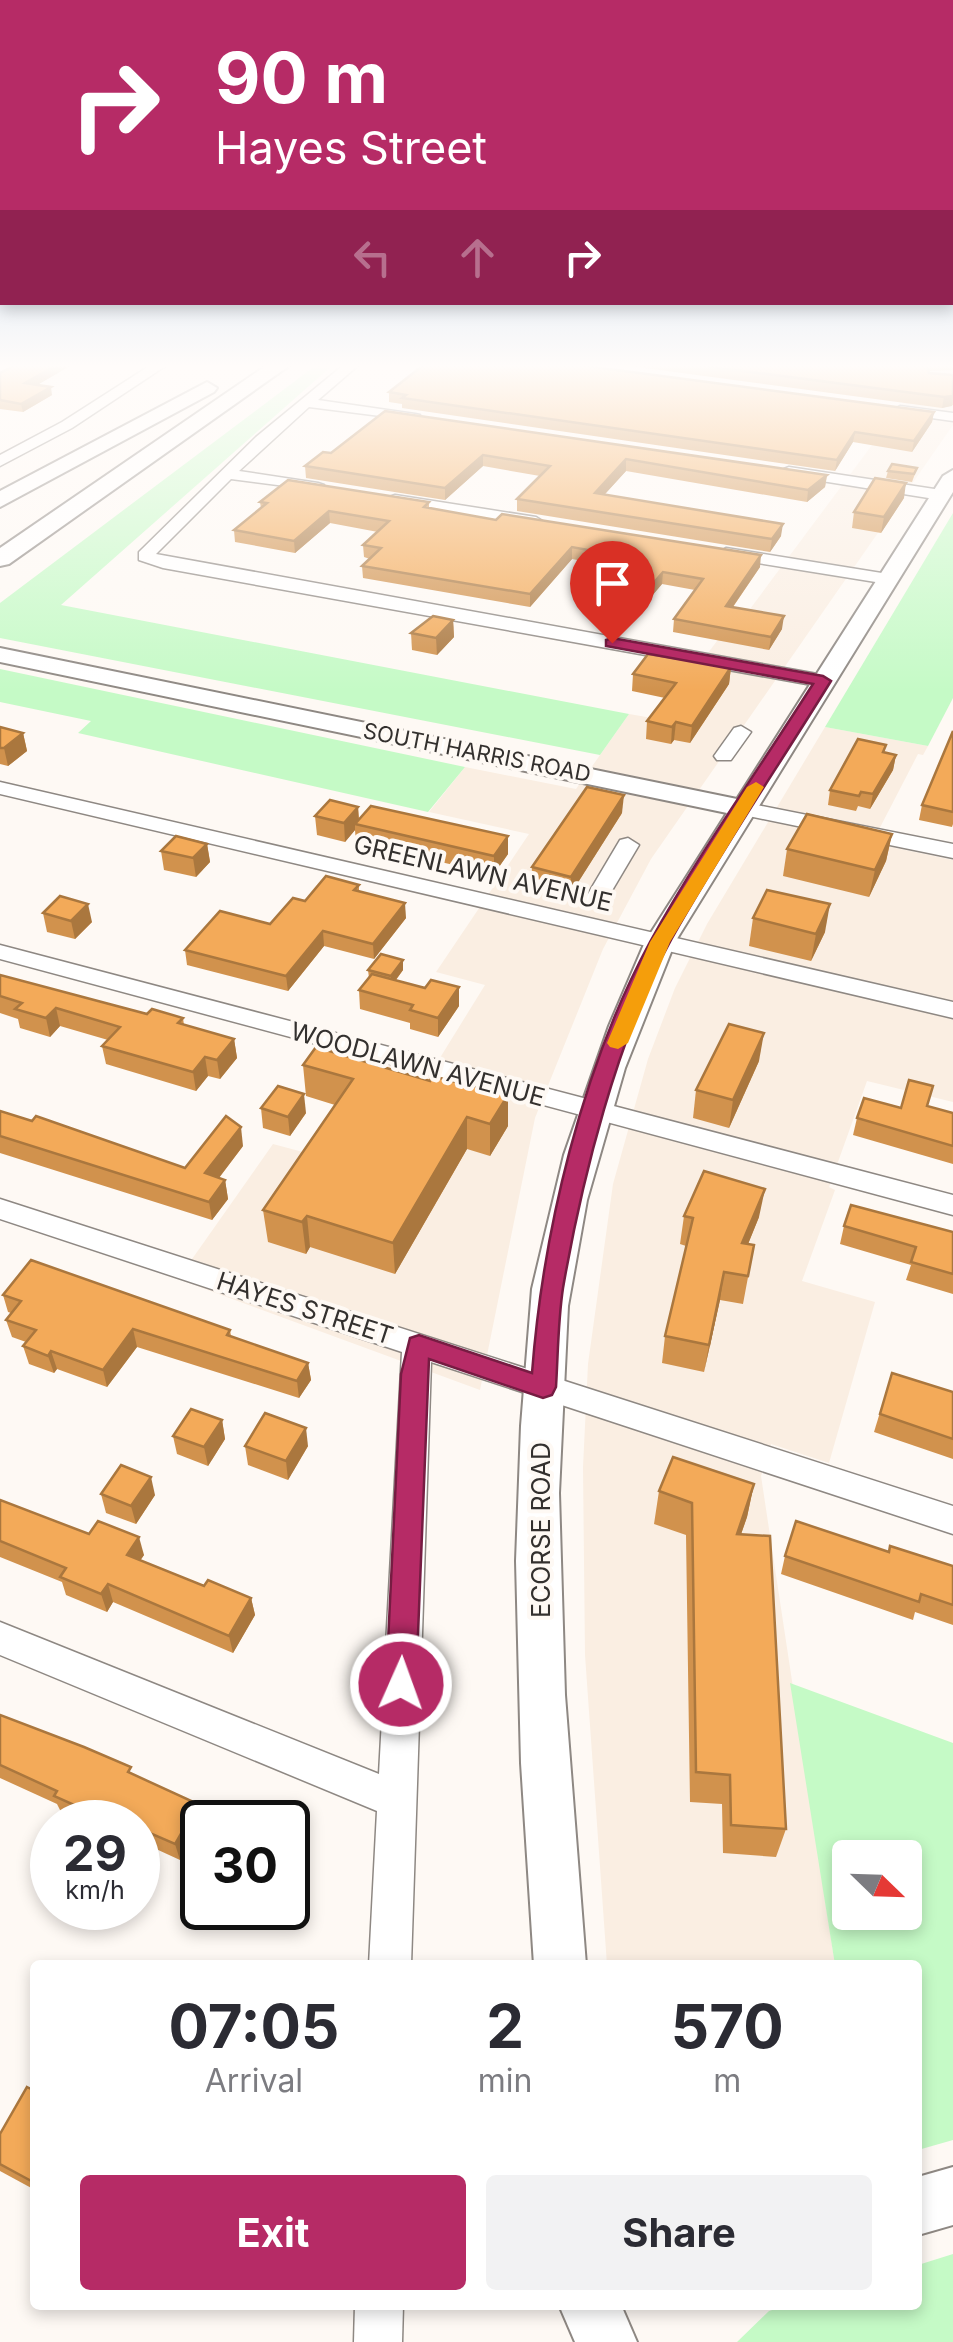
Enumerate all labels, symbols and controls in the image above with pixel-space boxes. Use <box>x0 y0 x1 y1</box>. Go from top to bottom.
text: 90 m <box>215 35 388 120</box>
icon: right <box>50 40 180 170</box>
text: Hayes Street <box>215 120 487 175</box>
icon: left <box>345 230 400 285</box>
icon: ahead <box>450 230 505 285</box>
icon: right <box>555 230 610 285</box>
pin <box>570 541 655 644</box>
icon: arrive <box>585 556 640 611</box>
street label: SOUTH HARRIS ROAD <box>361 717 593 787</box>
street label: GREENLAWN AVENUE <box>351 829 615 917</box>
street label: WOODLAWN AVENUE <box>288 1016 548 1112</box>
street label: HAYES STREET <box>213 1265 397 1351</box>
street label: ECORSE ROAD <box>526 1442 556 1618</box>
position arrow <box>349 1632 453 1736</box>
speed limit sign: 30 <box>180 1800 310 1930</box>
text: 29 <box>63 1823 127 1883</box>
north arrow <box>832 1840 922 1930</box>
map controls <box>832 1840 922 1930</box>
text: km/h <box>65 1875 125 1905</box>
text: 07:05 <box>168 1990 339 2062</box>
text: 2 <box>486 1990 524 2062</box>
text: 570 <box>671 1990 784 2062</box>
text: Arrival <box>205 2061 303 2100</box>
text: min <box>478 2061 532 2100</box>
text: m <box>713 2061 741 2100</box>
button: Exit <box>80 2175 466 2290</box>
button: Share <box>486 2175 872 2290</box>

